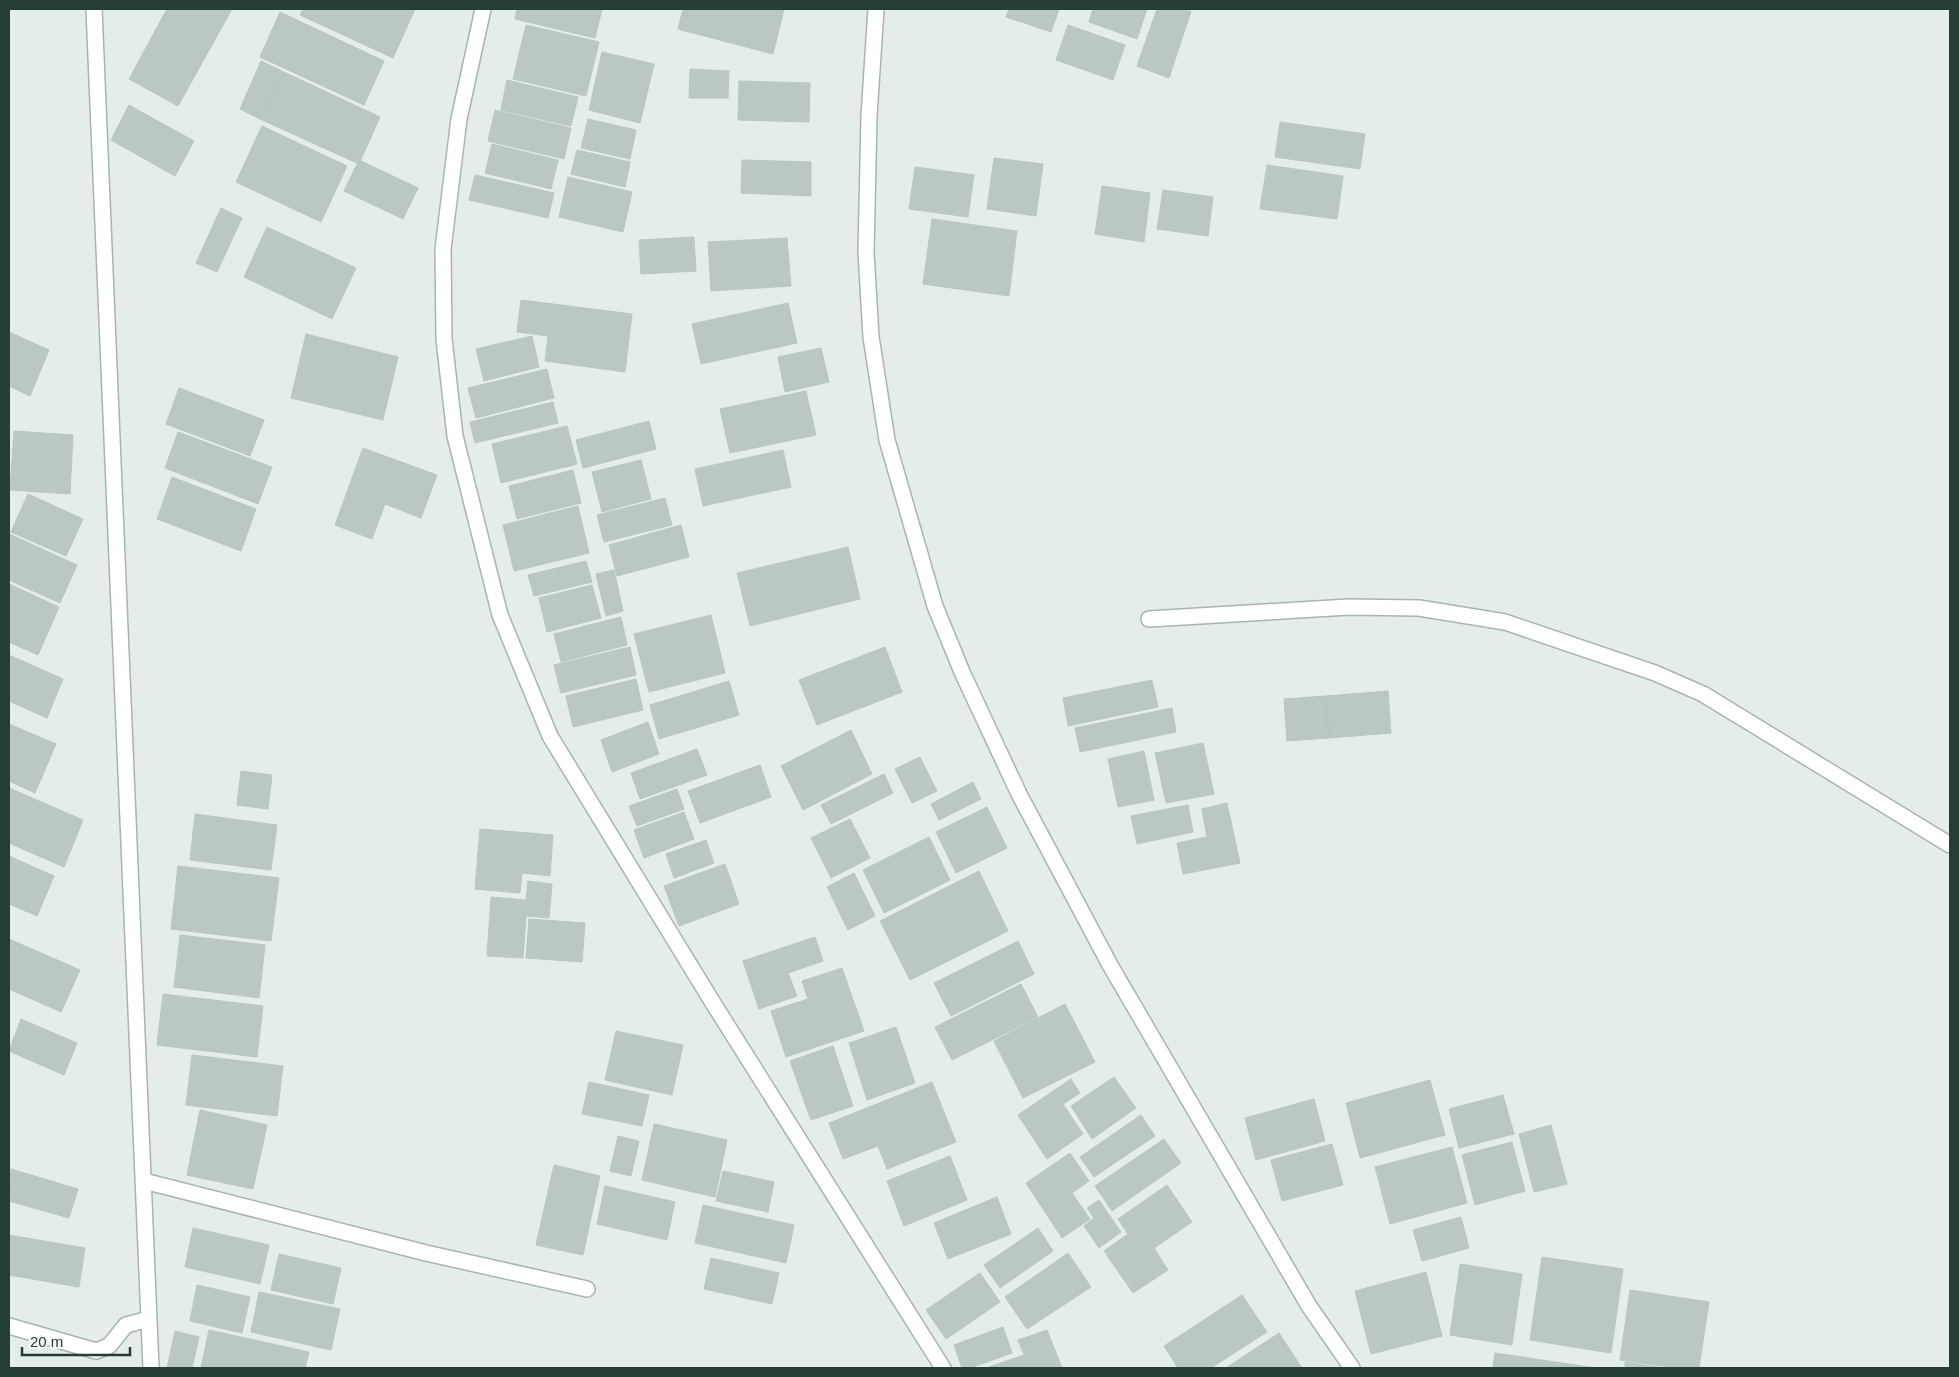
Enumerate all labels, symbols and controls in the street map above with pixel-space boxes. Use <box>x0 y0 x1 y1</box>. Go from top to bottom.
scale bar <box>22 1324 130 1356</box>
text: 20 m <box>30 1333 63 1350</box>

